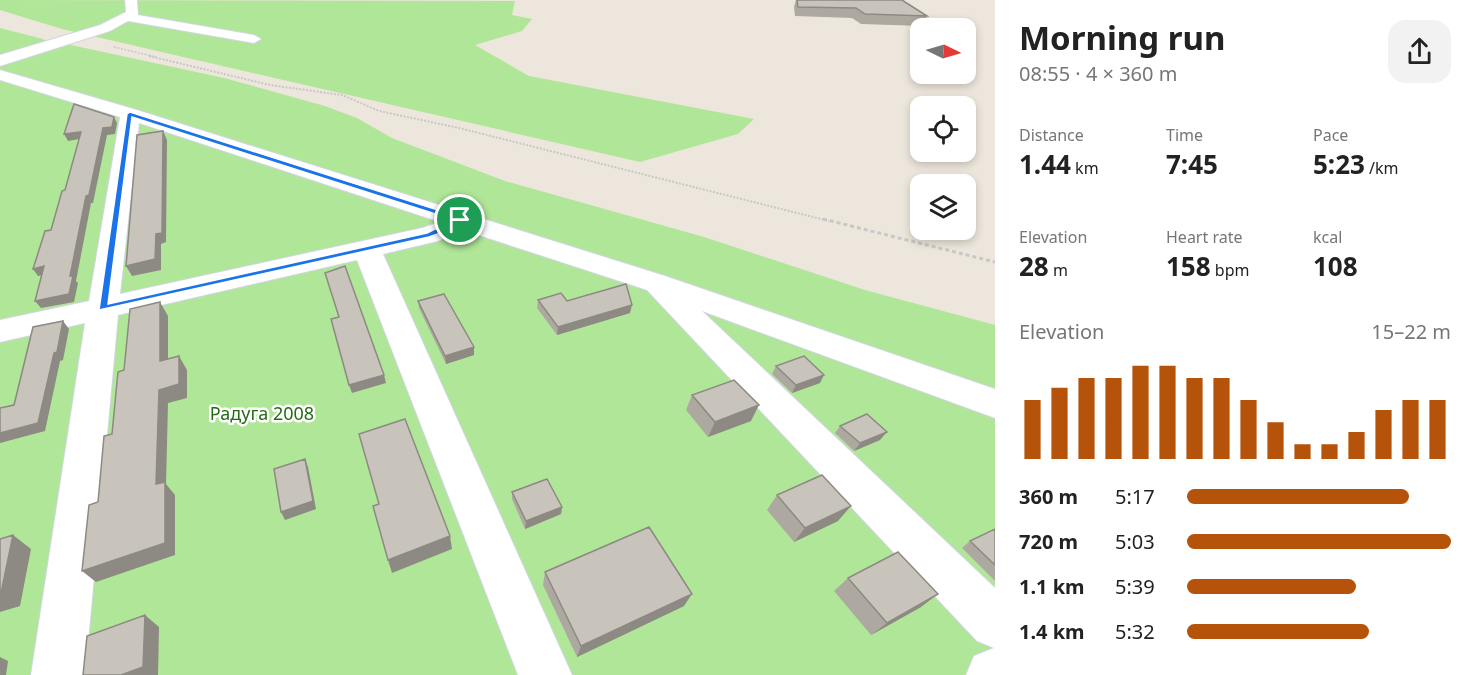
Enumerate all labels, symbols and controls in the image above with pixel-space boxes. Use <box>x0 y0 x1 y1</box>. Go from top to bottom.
text: Morning run <box>1019 15 1225 60</box>
north arrow <box>910 18 976 84</box>
map controls <box>910 18 976 240</box>
button: share <box>1388 20 1451 83</box>
text: 08:55 · 4 × 360 m <box>1019 60 1177 87</box>
button: locate <box>910 96 976 162</box>
text: Distance <box>1019 124 1084 146</box>
text: Time <box>1166 124 1203 146</box>
text: Pace <box>1313 124 1348 146</box>
text: 1.44 <box>1019 146 1071 182</box>
text: 7:45 <box>1166 146 1218 182</box>
text: 5:23 <box>1313 146 1365 182</box>
text: km <box>1071 157 1099 179</box>
text: /km <box>1365 157 1399 179</box>
button: layers <box>910 174 976 240</box>
pin <box>434 194 485 245</box>
icon: arrive <box>443 203 476 236</box>
text: Elevation <box>1019 226 1087 248</box>
text: Heart rate <box>1166 226 1242 248</box>
text: kcal <box>1313 226 1342 248</box>
text: 28 <box>1019 248 1049 284</box>
text: 158 <box>1166 248 1211 284</box>
text: 108 <box>1313 248 1358 284</box>
text: m <box>1049 259 1068 281</box>
text: bpm <box>1211 259 1249 281</box>
text: Elevation <box>1019 318 1104 345</box>
text: 15–22 m <box>1371 318 1451 345</box>
park label: Радуга 2008 <box>210 401 314 425</box>
text: 360 m <box>1019 483 1078 510</box>
text: 5:17 <box>1115 483 1155 510</box>
text: 720 m <box>1019 528 1078 555</box>
text: 5:03 <box>1115 528 1155 555</box>
text: 1.1 km <box>1019 573 1085 600</box>
text: 5:39 <box>1115 573 1155 600</box>
text: 1.4 km <box>1019 618 1085 645</box>
text: 5:32 <box>1115 618 1155 645</box>

